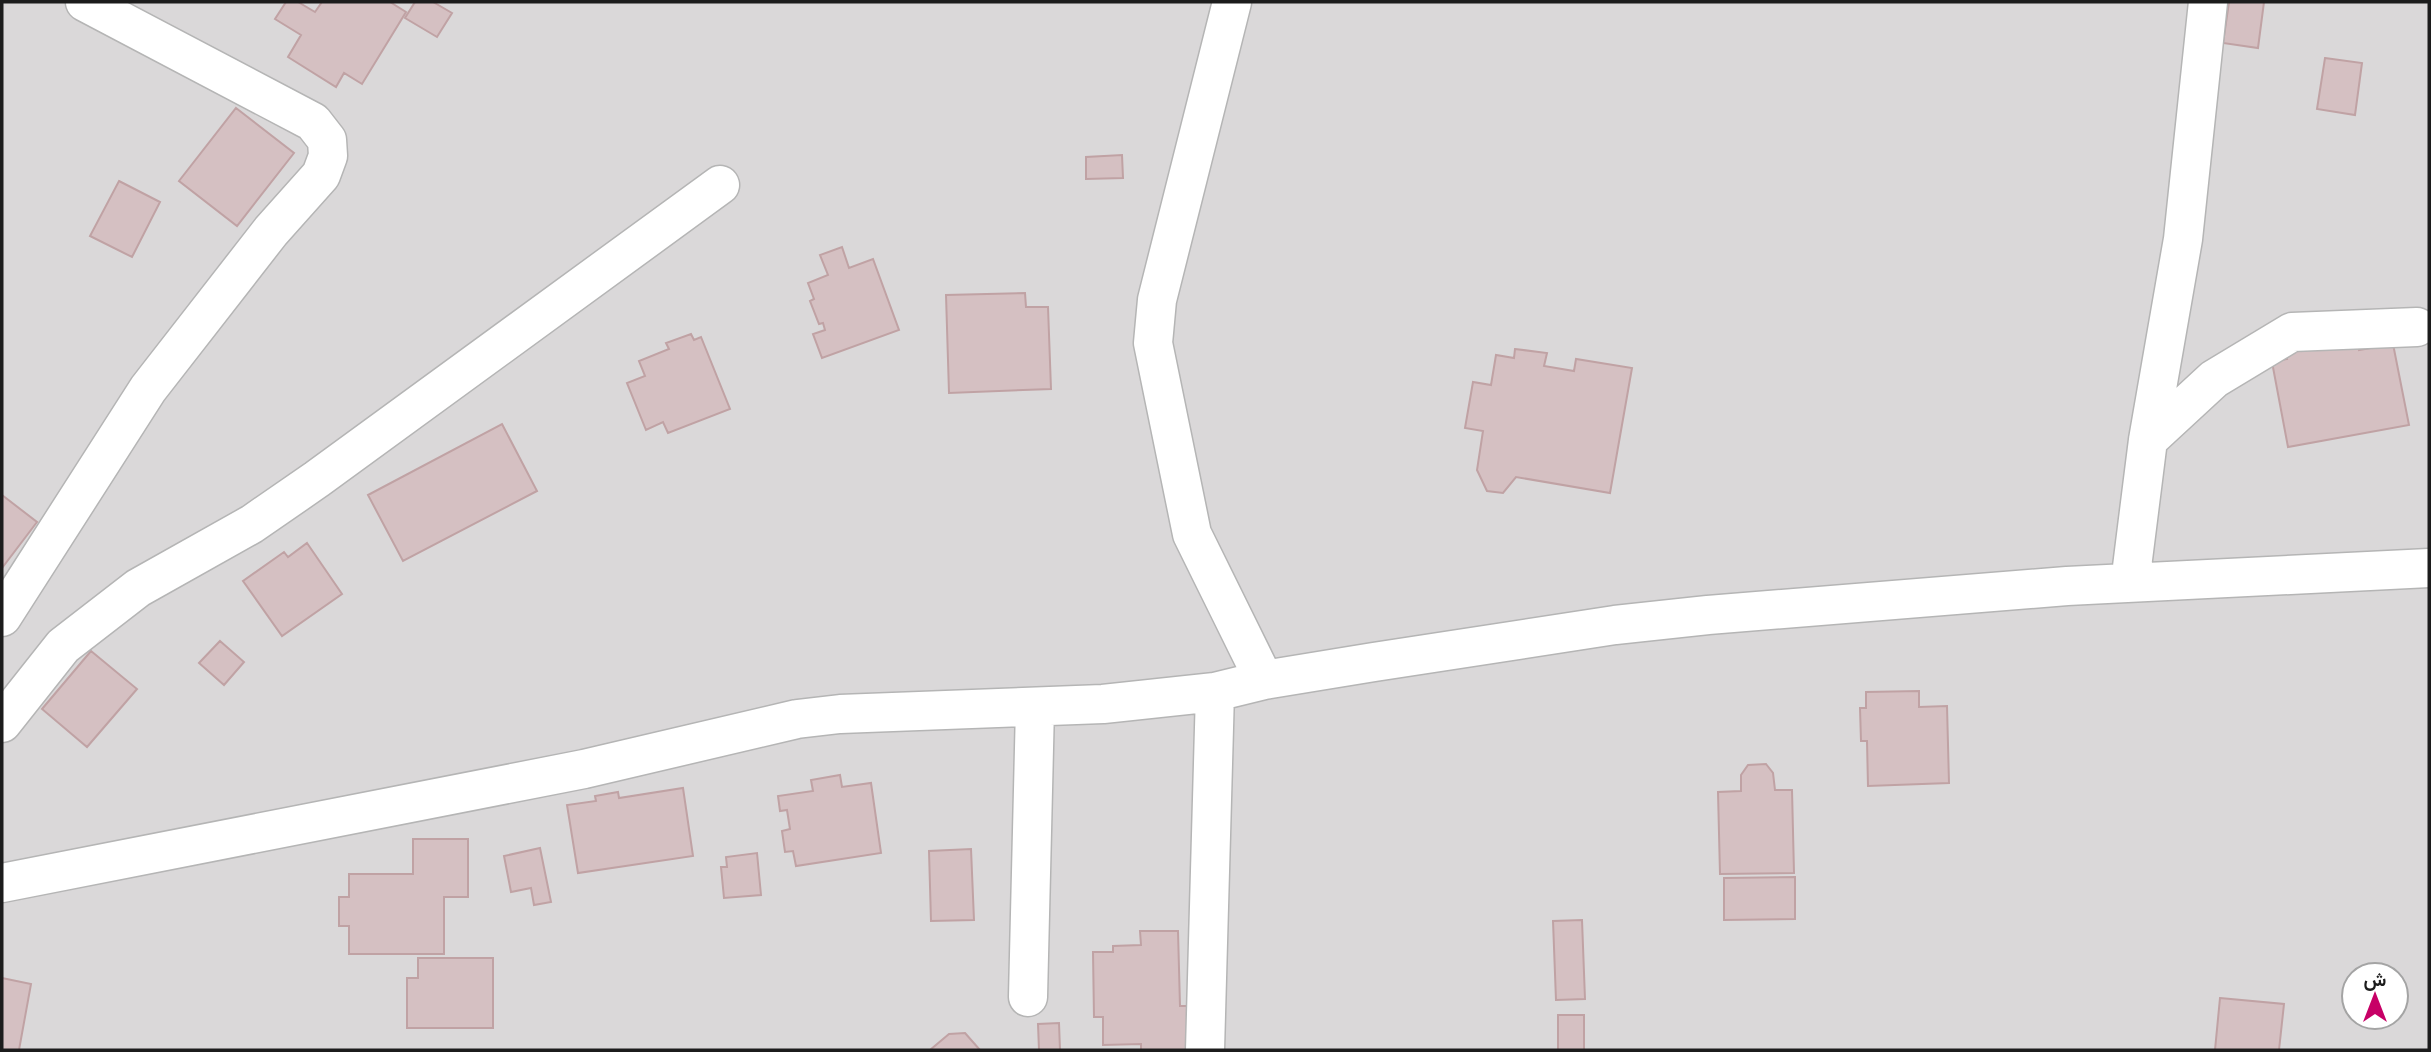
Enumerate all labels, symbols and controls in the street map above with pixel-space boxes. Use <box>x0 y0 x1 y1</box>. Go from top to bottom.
north arrow <box>2340 961 2410 1031</box>
text: ش <box>2364 968 2387 991</box>

